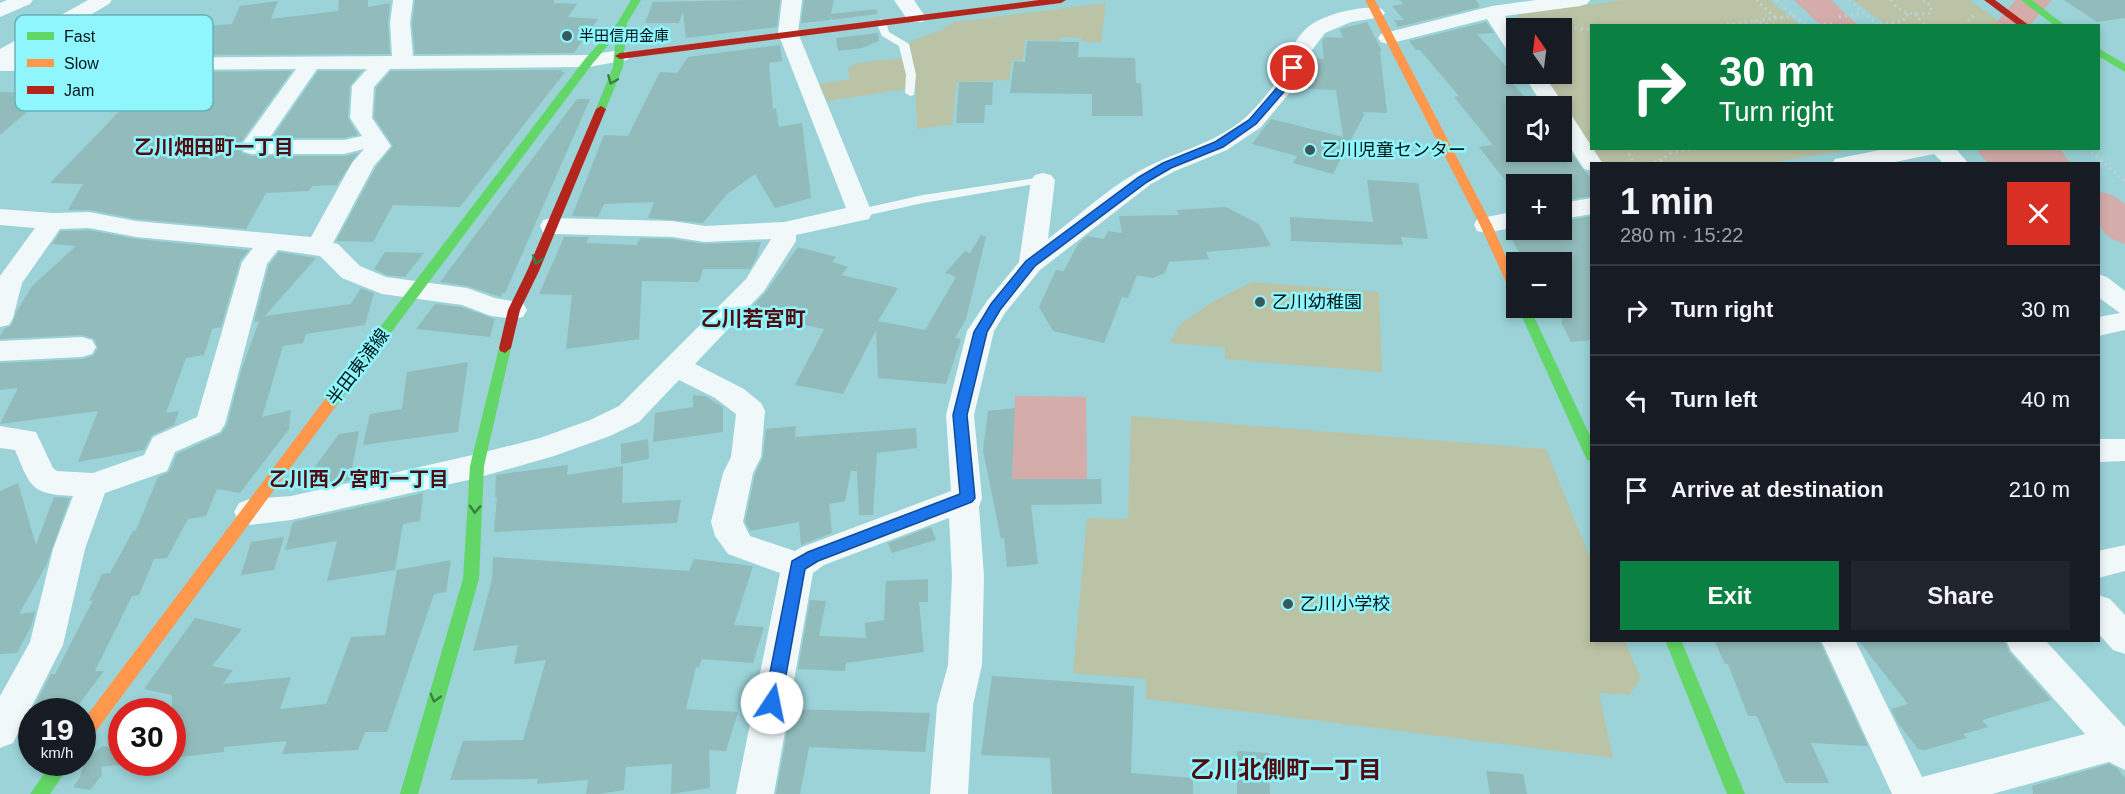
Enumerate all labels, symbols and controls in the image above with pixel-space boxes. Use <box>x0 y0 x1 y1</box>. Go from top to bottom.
legend <box>15 15 213 111</box>
north arrow <box>1506 18 1572 84</box>
map controls <box>1506 18 1572 318</box>
place label: 半田信用金庫 <box>579 27 669 44</box>
text: Fast <box>64 28 96 45</box>
marker: 半田信用金庫 <box>560 29 574 43</box>
pin <box>1267 42 1318 93</box>
icon: right <box>1620 48 1698 126</box>
text: 30 m <box>1719 48 1815 95</box>
icon: arrive <box>1276 51 1309 84</box>
text: Slow <box>64 55 99 72</box>
one-way arrow <box>607 74 619 85</box>
text: Jam <box>64 82 94 99</box>
button: sound <box>1506 96 1572 162</box>
text: Turn right <box>1719 97 1834 127</box>
district label: 乙川畑田町一丁目 <box>134 136 294 158</box>
place label: 乙川児童センター <box>1322 140 1466 160</box>
marker: 乙川児童センター <box>1303 143 1317 157</box>
button: + <box>1506 174 1572 240</box>
text: 1 min <box>1620 181 1714 222</box>
button: close <box>2007 182 2070 245</box>
text: 280 m · 15:22 <box>1620 224 1743 246</box>
button: − <box>1506 252 1572 318</box>
one-way arrow <box>532 255 545 265</box>
place label: 乙川幼稚園 <box>1272 292 1362 312</box>
icon: right <box>1620 294 1653 327</box>
marker: 乙川幼稚園 <box>1253 295 1267 309</box>
text: Turn right <box>1671 297 1773 322</box>
text: 30 m <box>2021 297 2070 322</box>
district label: 乙川若宮町 <box>701 307 806 330</box>
street label: 半田東浦線 <box>323 325 393 409</box>
icon: left <box>1620 384 1653 417</box>
text: Turn left <box>1671 387 1757 412</box>
text: 40 m <box>2021 387 2070 412</box>
district label: 乙川西ノ宮町一丁目 <box>269 468 449 490</box>
icon: arrive <box>1620 474 1653 507</box>
text: Arrive at destination <box>1671 477 1884 502</box>
text: 210 m <box>2009 477 2070 502</box>
one-way arrow <box>468 504 481 513</box>
button: Exit <box>1620 561 1839 630</box>
button: Share <box>1851 561 2070 630</box>
place label: 乙川小学校 <box>1300 594 1390 614</box>
marker: 乙川小学校 <box>1281 597 1295 611</box>
position arrow <box>740 671 804 735</box>
one-way arrow <box>430 692 442 703</box>
speed limit sign: 30 <box>108 698 186 776</box>
text: 19 <box>40 713 74 746</box>
text: km/h <box>41 744 73 761</box>
district label: 乙川北側町一丁目 <box>1190 756 1382 783</box>

